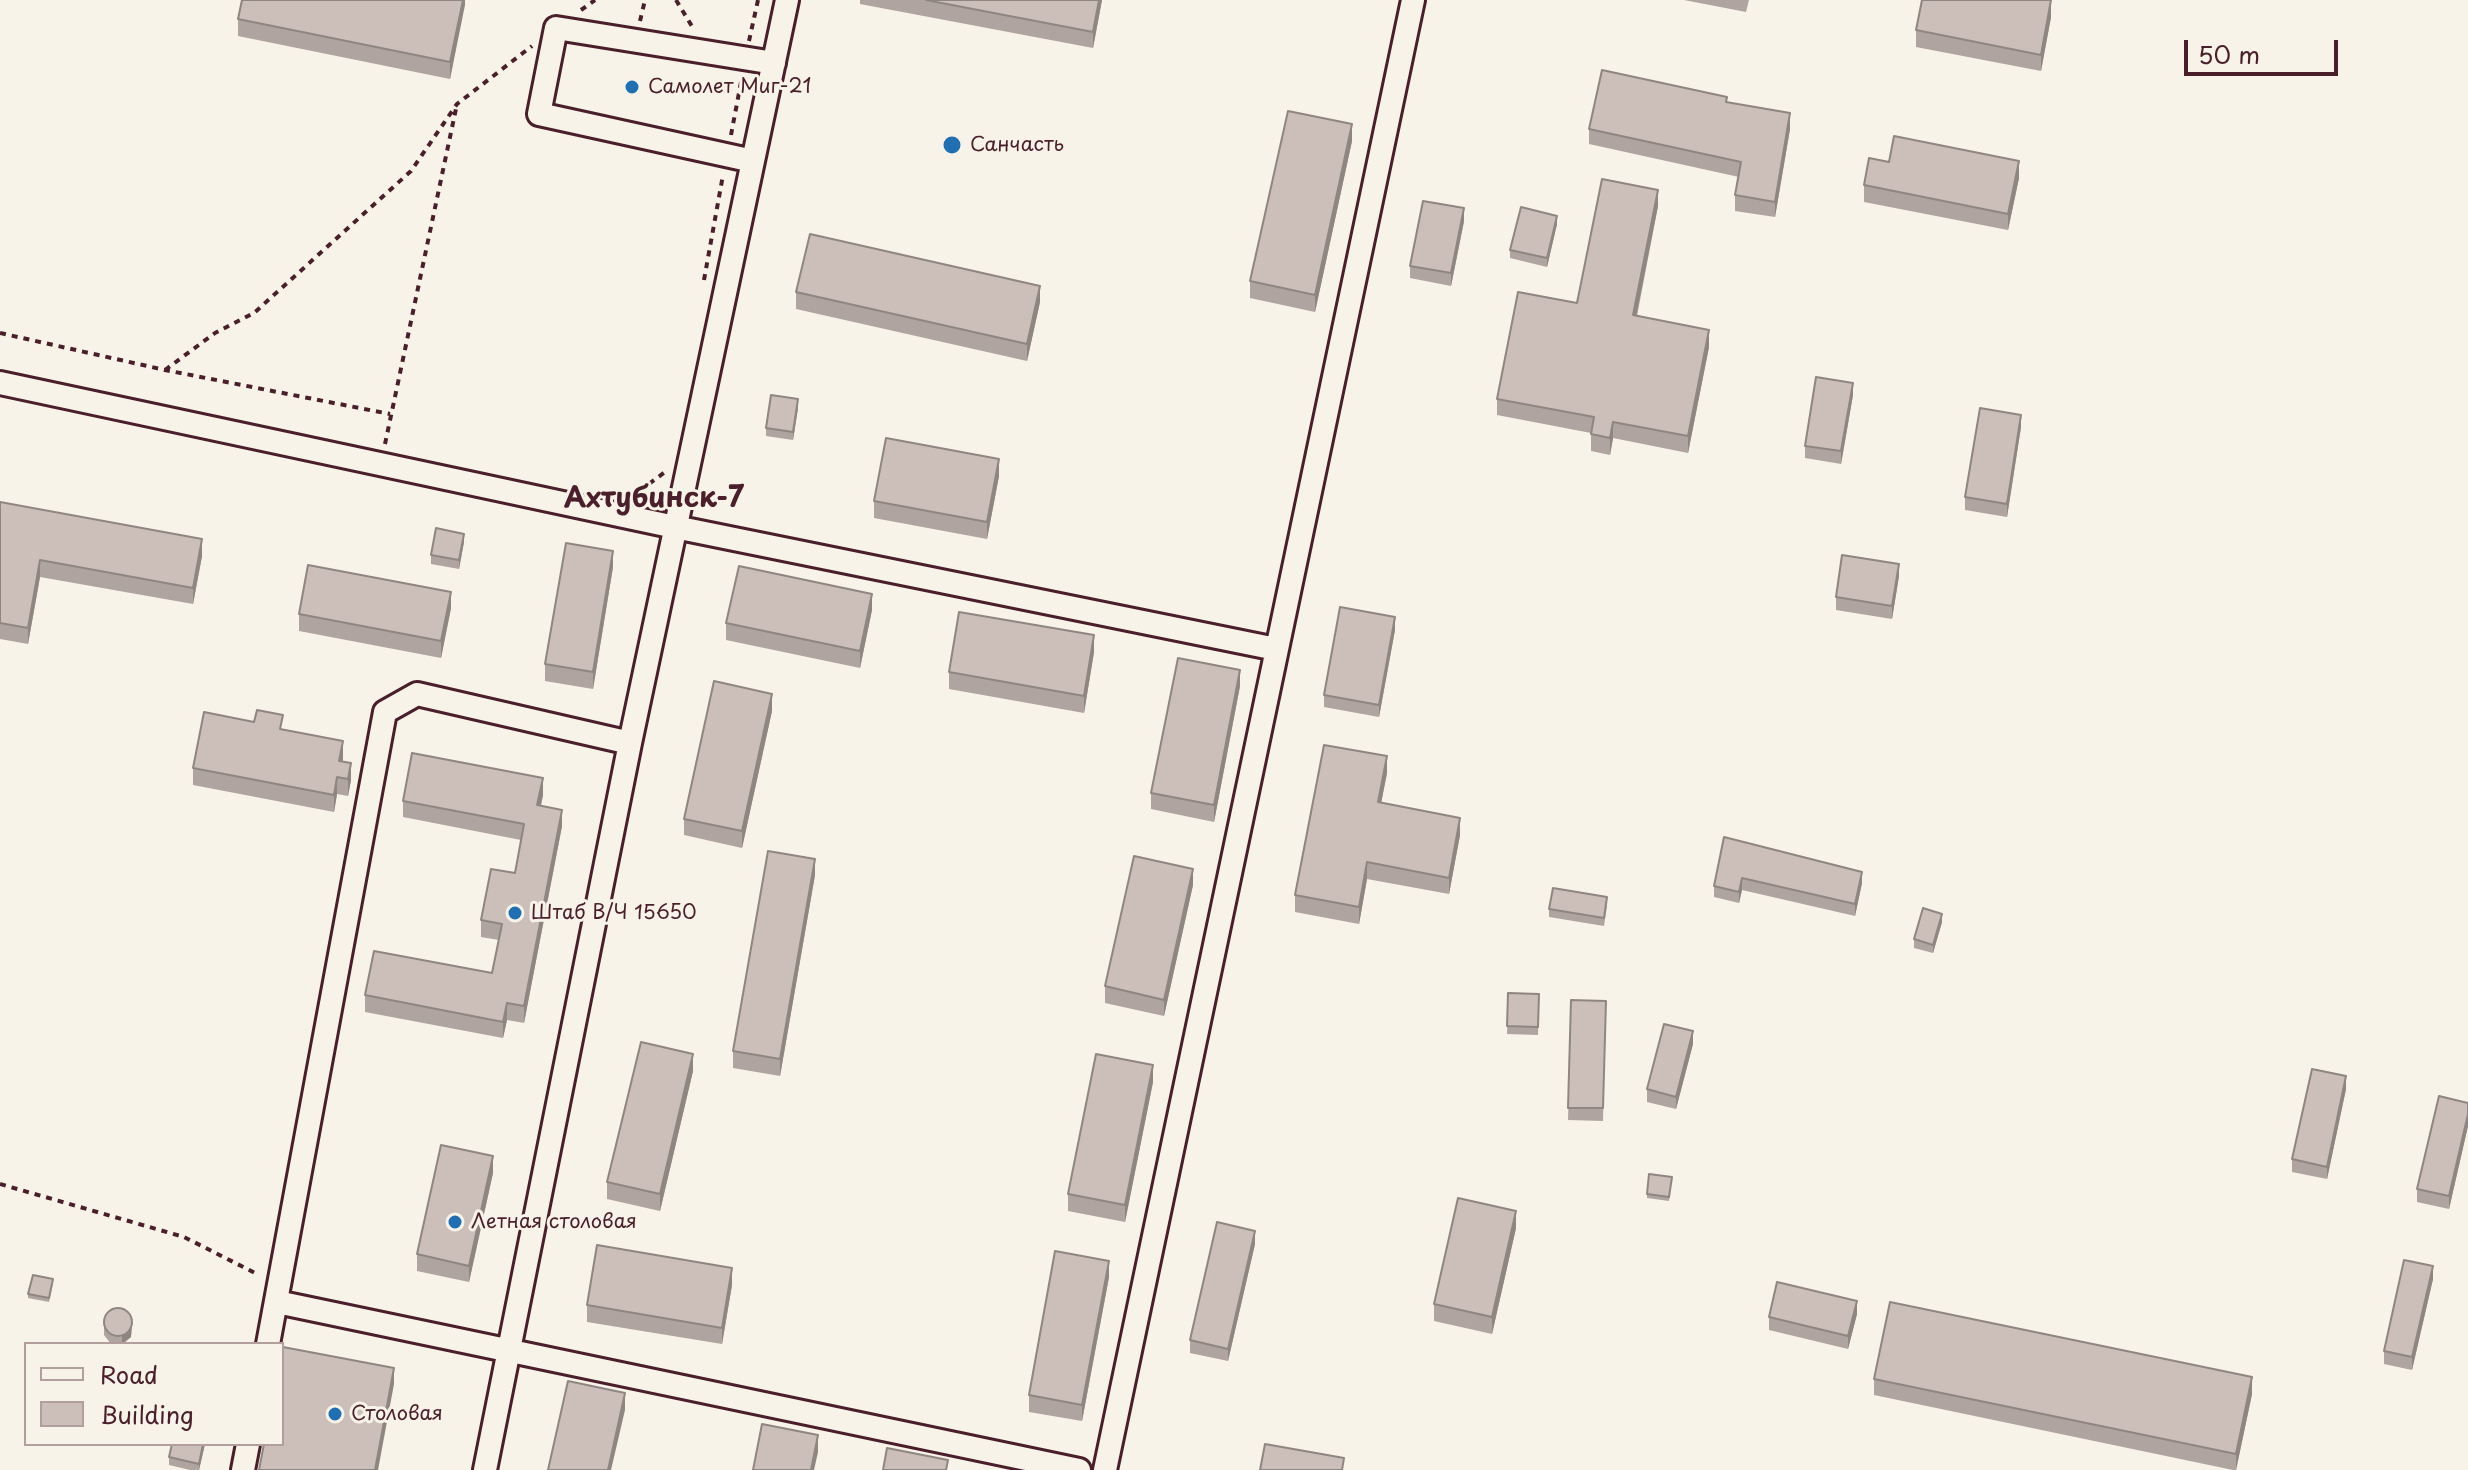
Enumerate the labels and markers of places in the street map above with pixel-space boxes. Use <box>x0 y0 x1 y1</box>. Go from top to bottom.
place label: Самолет Миг-21 <box>648 75 812 99</box>
marker: Самолет Миг-21 <box>623 78 641 96</box>
place label: Санчасть <box>970 133 1064 157</box>
marker: Санчасть <box>941 134 963 156</box>
place label: Штаб В/Ч 15650 <box>531 901 697 925</box>
marker: Штаб В/Ч 15650 <box>506 904 524 922</box>
place label: Летная столовая <box>471 1210 637 1234</box>
marker: Летная столовая <box>446 1213 464 1231</box>
place label: Столовая <box>351 1402 443 1426</box>
marker: Столовая <box>326 1405 344 1423</box>

